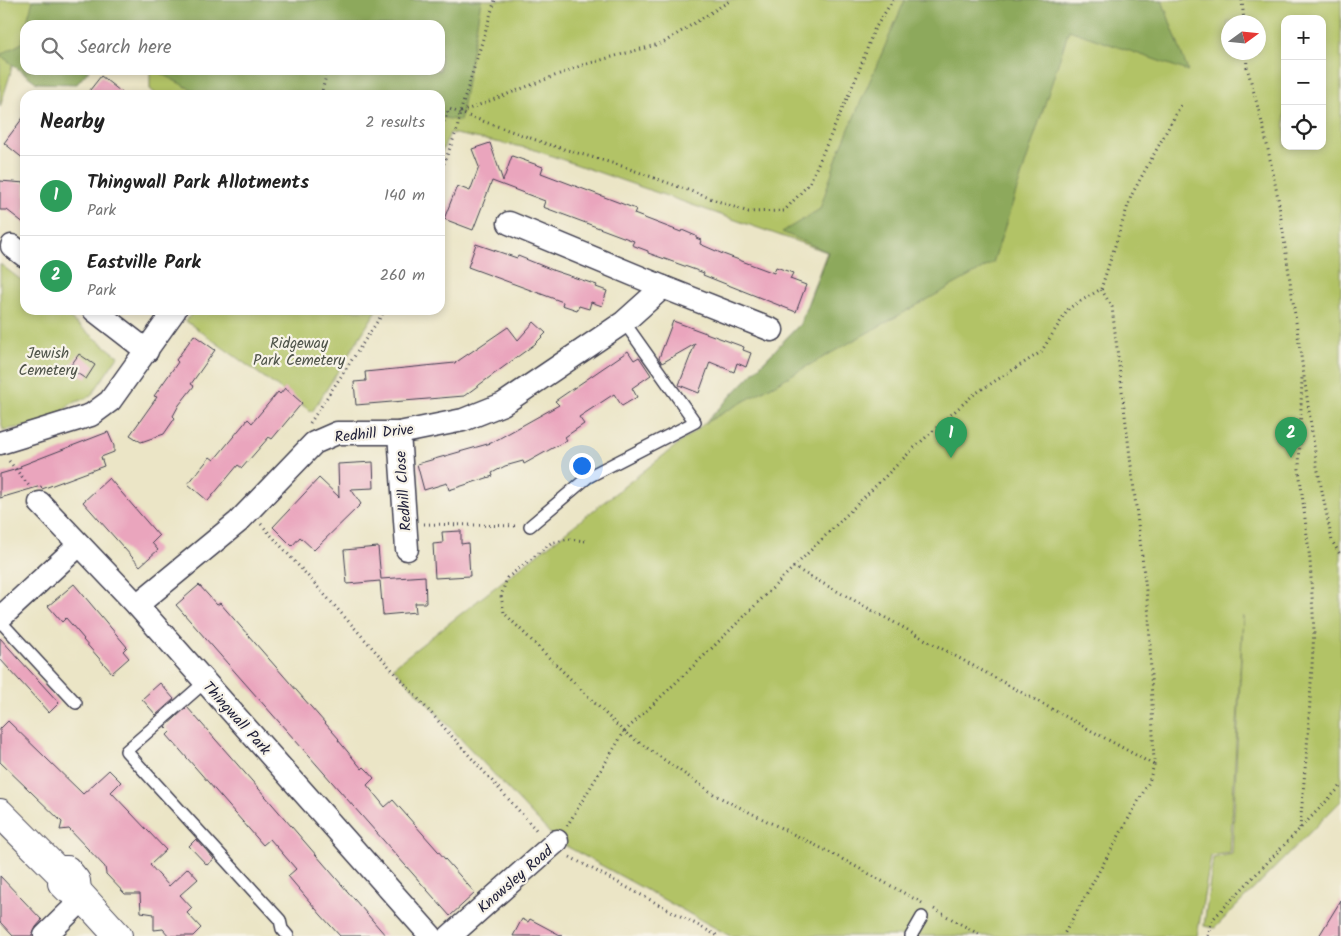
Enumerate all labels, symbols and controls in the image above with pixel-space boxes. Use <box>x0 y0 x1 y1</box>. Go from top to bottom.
north arrow <box>1221 15 1266 60</box>
map controls <box>1281 15 1326 150</box>
button: + <box>1281 15 1326 60</box>
search box <box>20 20 445 75</box>
text: Search here <box>78 33 172 63</box>
icon: search <box>38 34 66 62</box>
button: − <box>1281 60 1326 105</box>
button: locate <box>1281 105 1326 150</box>
text: Nearby <box>40 106 105 139</box>
text: 2 results <box>365 110 425 135</box>
text: Thingwall Park Allotments <box>87 168 309 198</box>
text: 1 <box>54 183 58 208</box>
text: 140 m <box>384 183 425 208</box>
text: Park <box>87 198 116 223</box>
text: Eastville Park <box>87 248 201 278</box>
text: 2 <box>51 263 61 288</box>
text: 260 m <box>380 263 425 288</box>
text: Park <box>87 278 116 303</box>
park label: Ridgeway Park Cemetery <box>253 332 346 373</box>
park label: Jewish Cemetery <box>19 342 78 383</box>
pin: 1 <box>935 417 967 458</box>
pin: 2 <box>1275 417 1307 458</box>
street label: Redhill Drive <box>333 418 415 450</box>
street label: Redhill Close <box>389 450 419 532</box>
your location <box>569 453 595 479</box>
street label: Thingwall Park <box>196 676 277 762</box>
street label: Knowsley Road <box>472 840 559 920</box>

